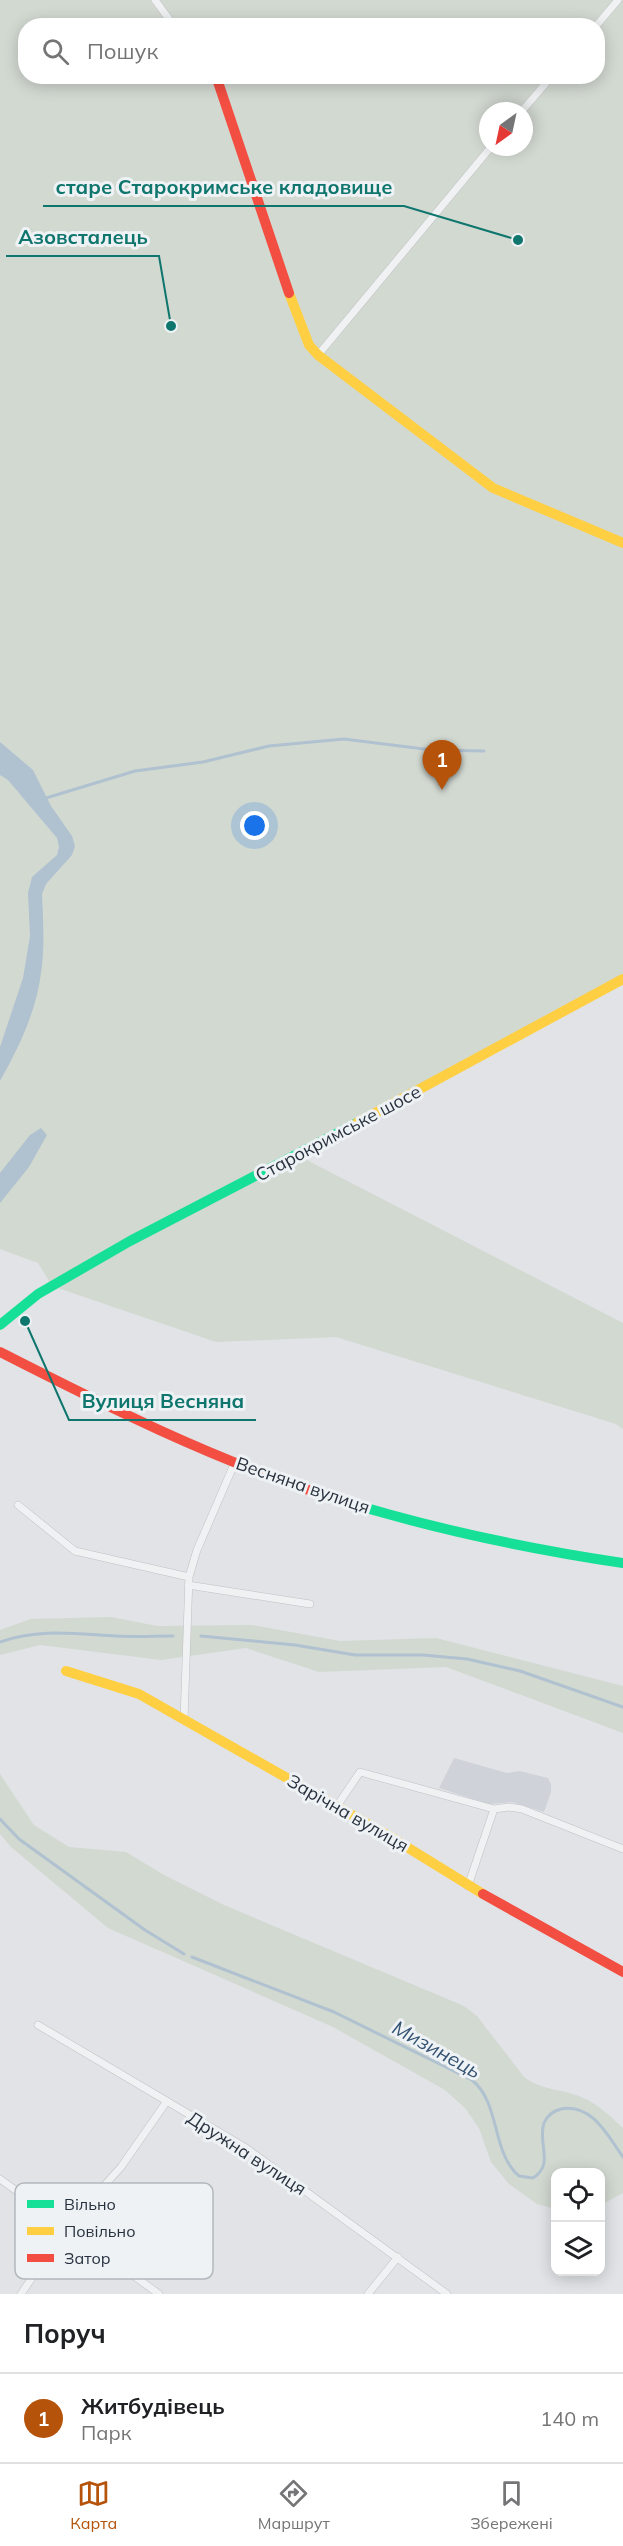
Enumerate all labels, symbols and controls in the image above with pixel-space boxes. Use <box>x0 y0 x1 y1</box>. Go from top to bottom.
search box <box>18 18 605 84</box>
icon: search <box>39 35 72 68</box>
text: Пошук <box>87 37 158 65</box>
north arrow <box>479 102 533 156</box>
callout: старе Старокримське кладовище <box>43 168 404 206</box>
text: старе Старокримське кладовище <box>56 174 392 199</box>
callout: Азовсталець <box>6 218 159 256</box>
text: Азовсталець <box>18 224 148 249</box>
pin: 1 <box>422 740 462 790</box>
your location <box>240 811 269 840</box>
street label: Старокримське шосе <box>251 1080 425 1186</box>
callout: Вулиця Весняна <box>69 1382 256 1420</box>
text: Вулиця Весняна <box>82 1388 244 1413</box>
street label: Весняна вулиця <box>233 1451 373 1519</box>
street label: Зарічна вулиця <box>283 1769 413 1857</box>
water label: Мизинець <box>388 2014 486 2084</box>
street label: Дружна вулиця <box>183 2106 311 2200</box>
map controls <box>551 2168 605 2276</box>
button: locate <box>551 2168 605 2222</box>
legend <box>15 2183 213 2279</box>
text: Вільно <box>64 2194 116 2214</box>
text: Повільно <box>64 2221 135 2241</box>
button: layers <box>551 2222 605 2276</box>
text: Затор <box>64 2248 111 2268</box>
text: Поруч <box>24 2317 106 2350</box>
text: Житбудівець <box>81 2392 225 2420</box>
text: 1 <box>38 2406 50 2431</box>
text: 140 m <box>540 2406 599 2431</box>
text: Парк <box>81 2420 131 2445</box>
tab: Карта <box>70 2477 117 2533</box>
tab: Маршрут <box>258 2477 330 2533</box>
tab: Збережені <box>470 2477 553 2533</box>

